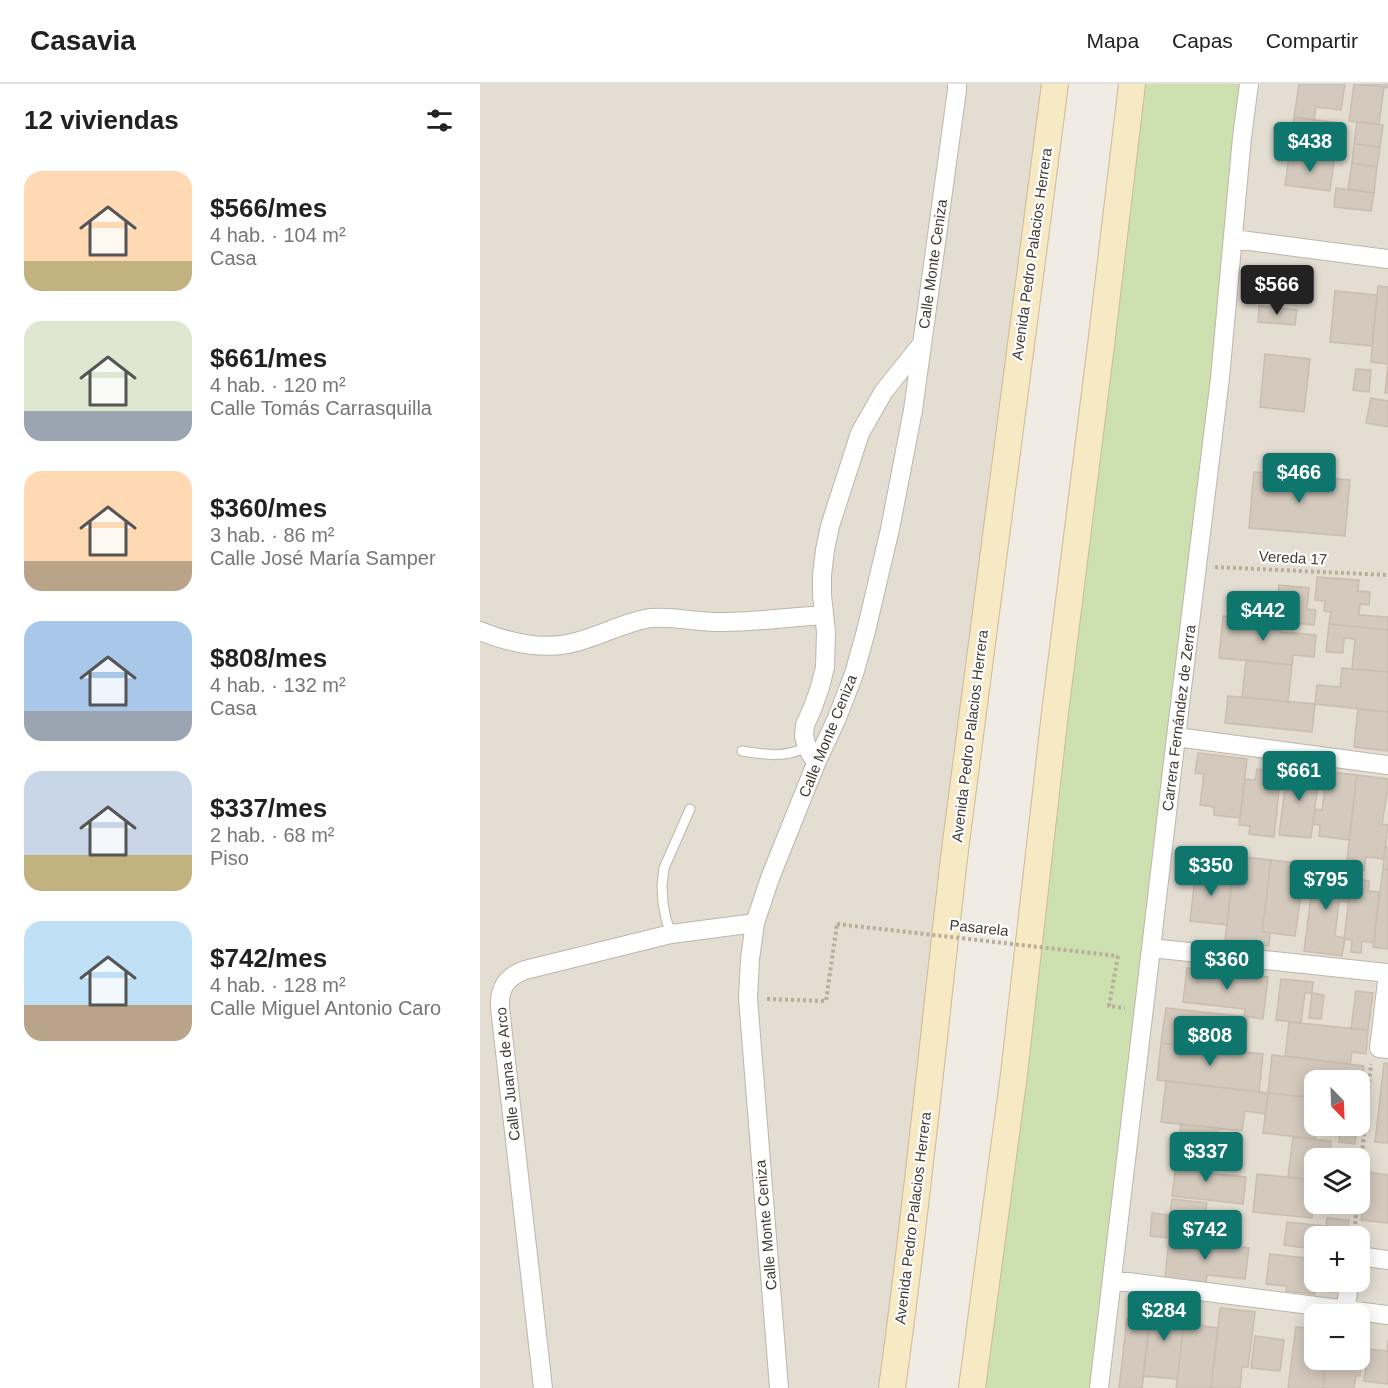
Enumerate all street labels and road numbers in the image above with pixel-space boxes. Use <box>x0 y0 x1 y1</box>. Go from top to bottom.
street label: Avenida Pedro Palacios Herrera <box>1008 146 1055 361</box>
street label: Calle Monte Ceniza <box>915 197 950 330</box>
street label: Vereda 17 <box>1258 547 1328 568</box>
street label: Carrera Fernández de Zerra <box>1159 623 1198 812</box>
street label: Avenida Pedro Palacios Herrera <box>948 628 991 843</box>
street label: Calle Monte Ceniza <box>795 671 860 800</box>
street label: Pasarela <box>949 916 1010 939</box>
street label: Calle Juana de Arco <box>492 1006 523 1142</box>
street label: Avenida Pedro Palacios Herrera <box>891 1110 934 1325</box>
street label: Calle Monte Ceniza <box>751 1158 780 1291</box>

